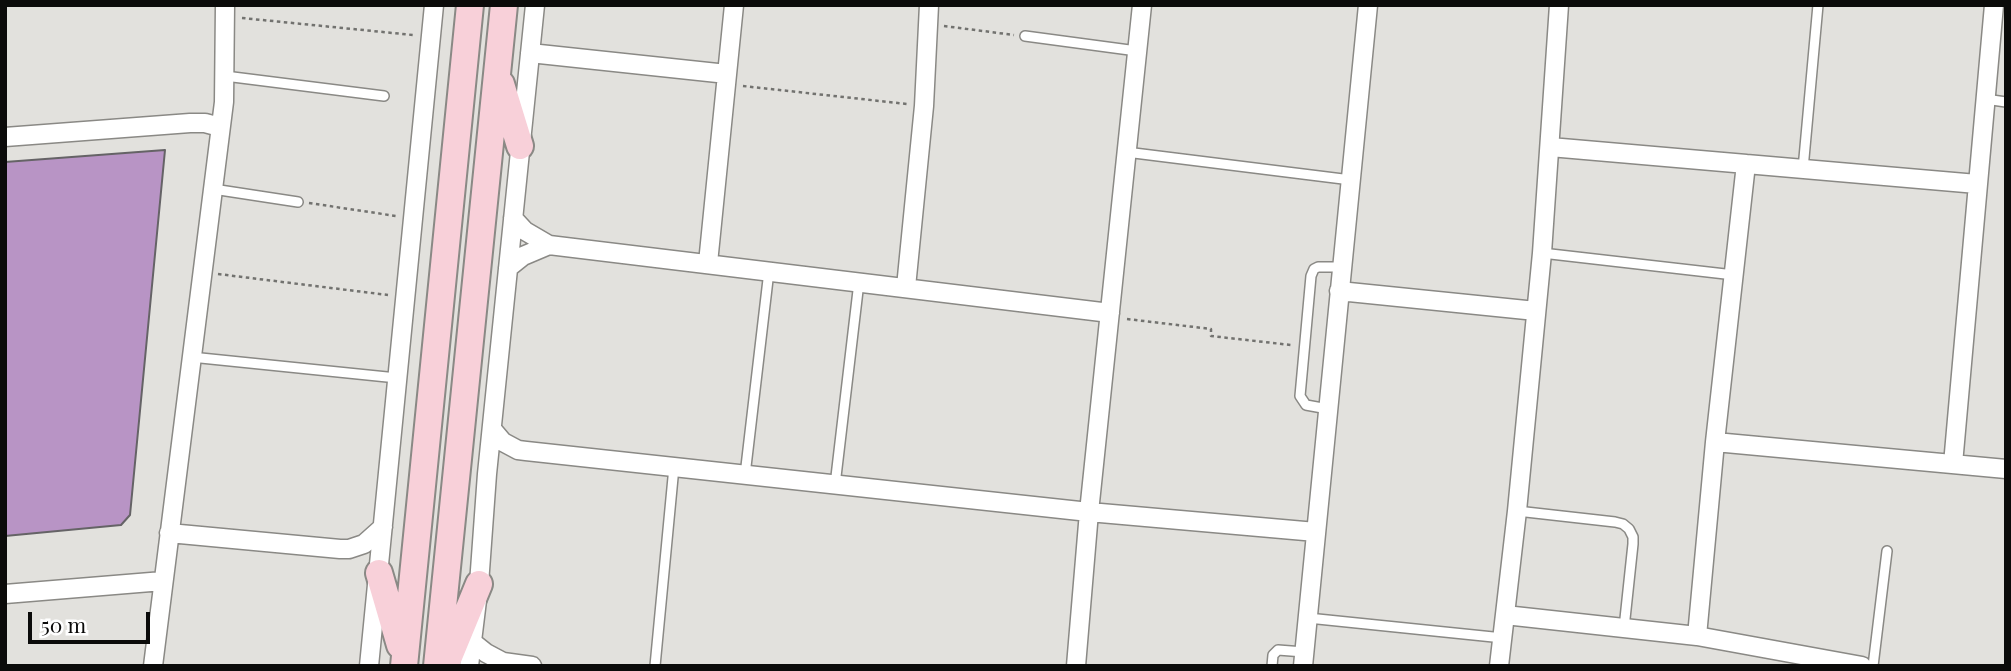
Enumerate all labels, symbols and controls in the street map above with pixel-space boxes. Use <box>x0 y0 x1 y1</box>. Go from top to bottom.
scale bar <box>32 598 154 642</box>
text: 50 m <box>41 610 86 638</box>

